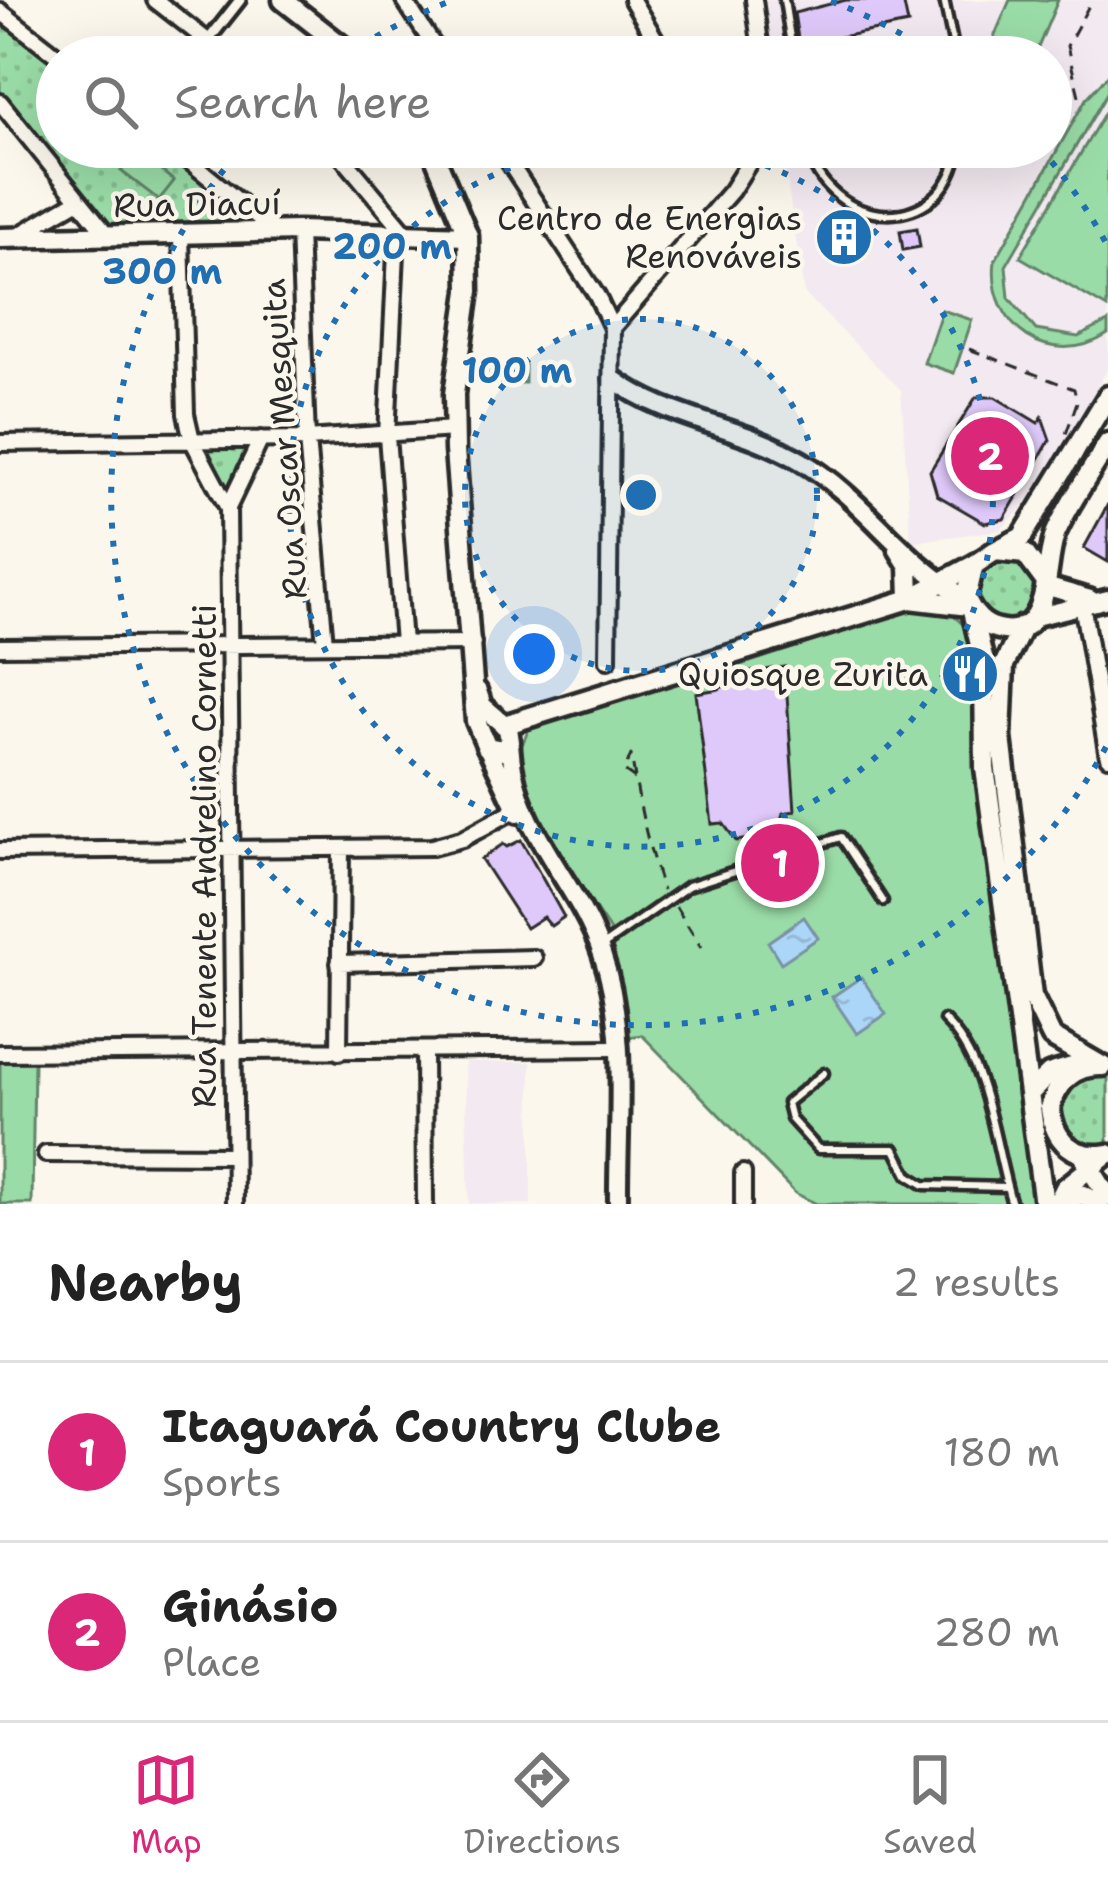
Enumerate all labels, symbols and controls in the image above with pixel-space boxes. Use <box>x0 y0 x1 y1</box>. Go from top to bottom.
search box <box>36 36 1072 168</box>
icon: search <box>78 69 144 135</box>
text: Search here <box>174 72 431 132</box>
street label: Rua Diacuí <box>113 180 282 228</box>
place label: Centro de Energias Renováveis <box>497 196 802 279</box>
building icon: Centro de Energias Renováveis <box>813 206 875 268</box>
text: 200 m <box>332 222 452 271</box>
text: 300 m <box>102 247 222 296</box>
street label: Rua Oscar Mesquita <box>250 277 318 601</box>
text: 100 m <box>462 346 573 395</box>
pin: 2 <box>951 411 1029 501</box>
centre of rings <box>620 474 662 516</box>
street label: Rua Tenente Andrelino Cornetti <box>182 604 227 1108</box>
your location <box>504 624 564 684</box>
restaurant icon: Quiosque Zurita <box>939 643 1001 705</box>
place label: Quiosque Zurita <box>678 652 928 697</box>
pin: 1 <box>741 818 819 908</box>
text: Nearby <box>48 1248 243 1316</box>
text: 2 results <box>893 1256 1060 1308</box>
text: Itaguará Country Clube <box>162 1396 721 1456</box>
text: 1 <box>78 1426 96 1478</box>
text: 180 m <box>944 1426 1060 1478</box>
text: Sports <box>162 1456 282 1508</box>
text: Ginásio <box>162 1576 339 1636</box>
text: 2 <box>73 1606 101 1658</box>
text: 280 m <box>933 1606 1060 1658</box>
text: Place <box>162 1636 261 1688</box>
tab: Map <box>131 1747 202 1864</box>
tab: Directions <box>464 1747 621 1864</box>
tab: Saved <box>883 1747 977 1864</box>

